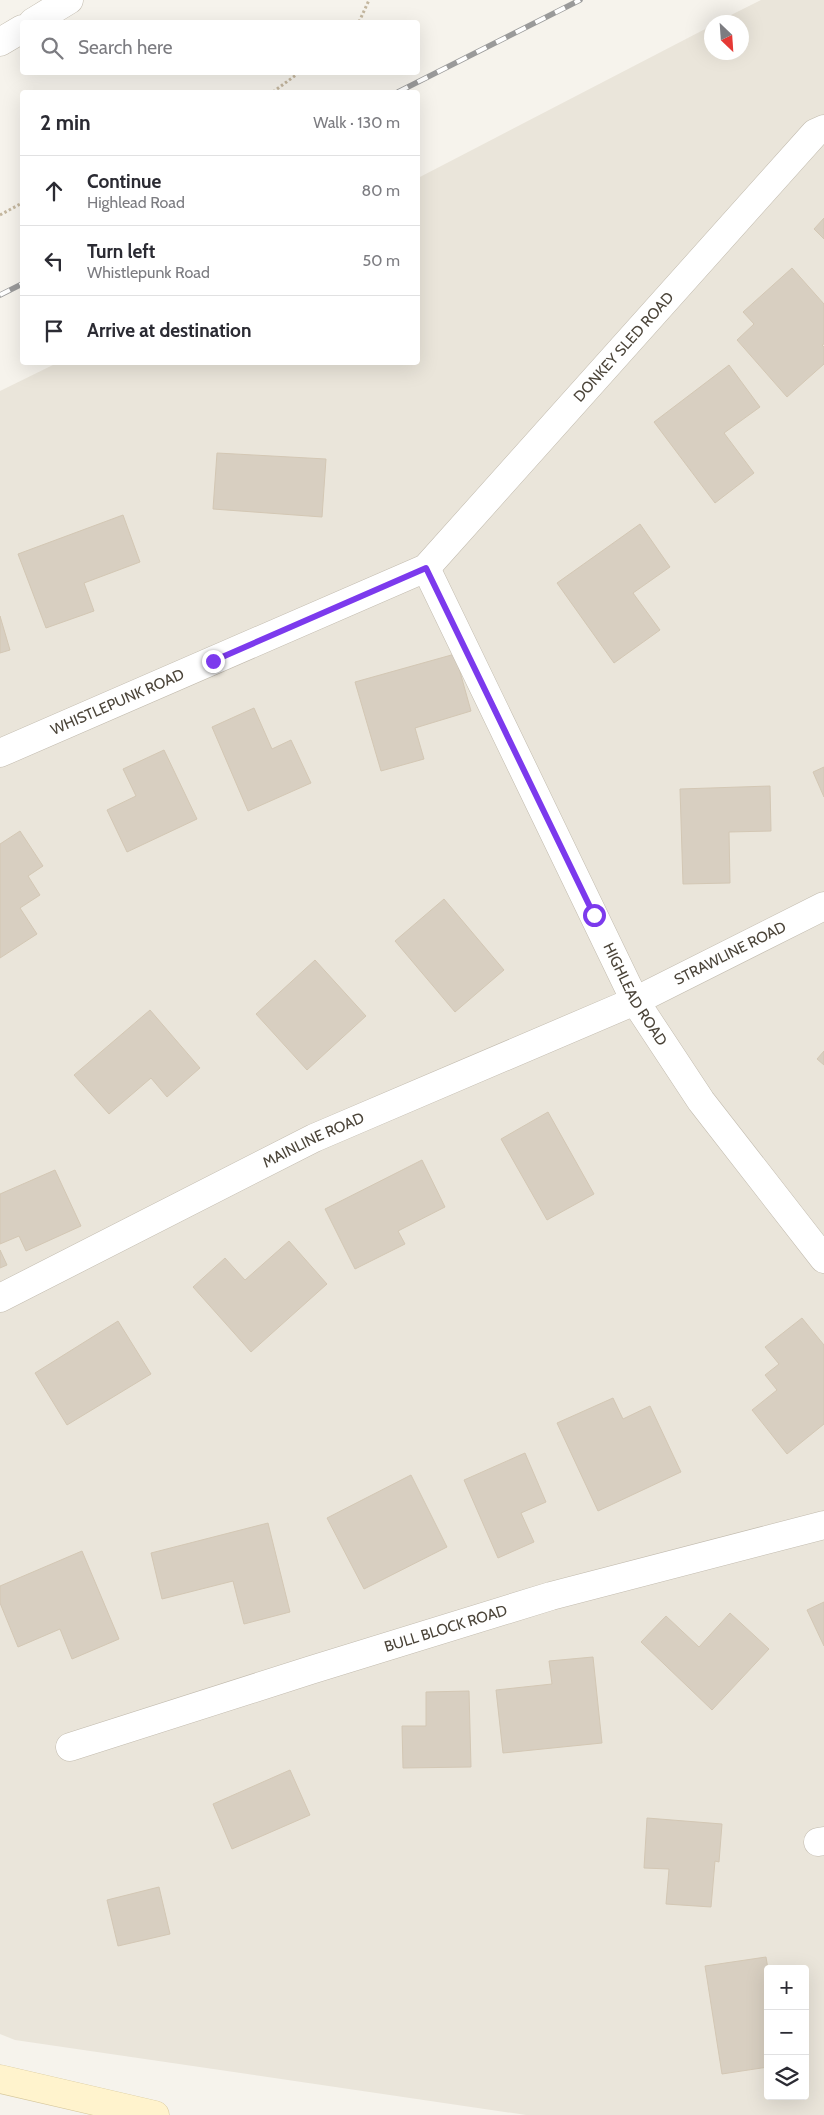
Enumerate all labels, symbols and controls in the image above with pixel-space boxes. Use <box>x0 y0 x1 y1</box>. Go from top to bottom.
north arrow <box>704 15 749 60</box>
search box <box>20 20 420 75</box>
icon: search <box>38 34 66 62</box>
text: Search here <box>78 36 172 59</box>
text: 2 min <box>40 110 91 135</box>
text: Walk · 130 m <box>313 113 400 132</box>
text: Continue <box>87 170 161 193</box>
icon: ahead <box>40 177 68 205</box>
text: 80 m <box>362 181 400 200</box>
text: Highlead Road <box>87 193 185 212</box>
text: Turn left <box>87 240 155 263</box>
icon: left <box>40 247 68 275</box>
text: 50 m <box>363 251 400 270</box>
text: Whistlepunk Road <box>87 263 210 282</box>
street label: DONKEY SLED ROAD <box>570 288 678 406</box>
icon: arrive <box>40 317 68 345</box>
text: Arrive at destination <box>87 319 251 342</box>
route end <box>202 650 225 673</box>
street label: WHISTLEPUNK ROAD <box>48 665 187 739</box>
route start <box>583 904 606 927</box>
street label: STRAWLINE ROAD <box>671 917 789 989</box>
street label: HIGHLEAD ROAD <box>599 940 671 1049</box>
street label: MAINLINE ROAD <box>260 1109 367 1172</box>
street label: BULL BLOCK ROAD <box>382 1601 509 1656</box>
map controls <box>764 1965 809 2100</box>
button: + <box>764 1965 809 2010</box>
button: − <box>764 2010 809 2055</box>
button: layers <box>764 2055 809 2100</box>

